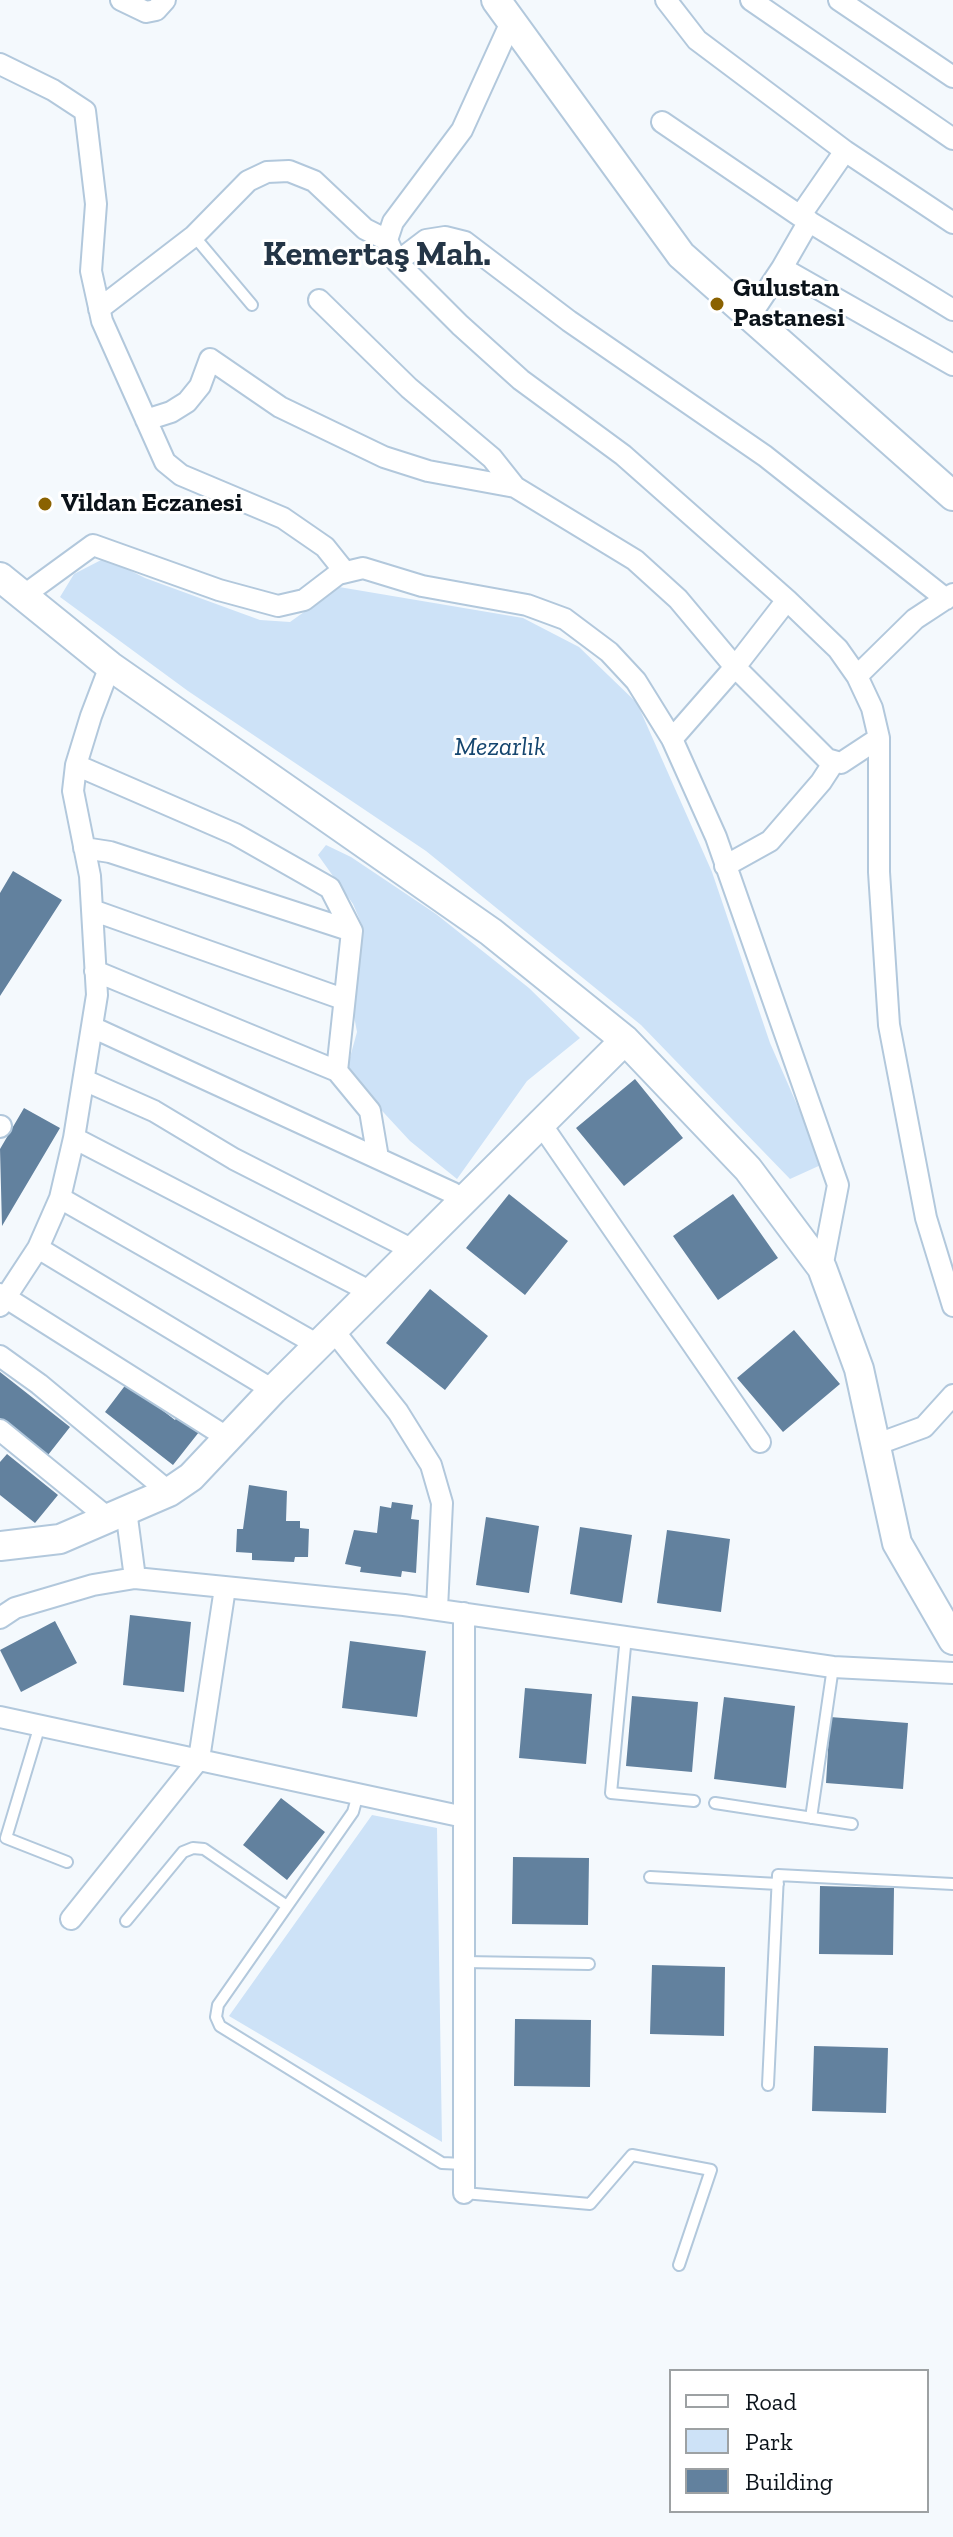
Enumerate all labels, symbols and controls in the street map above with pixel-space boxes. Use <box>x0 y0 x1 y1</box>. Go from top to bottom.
district label: Kemertaş Mah. <box>263 235 491 275</box>
place label: Gulustan Pastanesi <box>733 273 845 334</box>
marker: Gulustan Pastanesi <box>708 295 726 313</box>
place label: Vildan Eczanesi <box>61 488 242 520</box>
marker: Vildan Eczanesi <box>36 495 54 513</box>
park label: Mezarlık <box>454 732 546 764</box>
legend <box>669 2369 929 2513</box>
text: Road <box>745 2387 797 2416</box>
text: Park <box>745 2427 793 2456</box>
text: Building <box>745 2467 833 2496</box>

